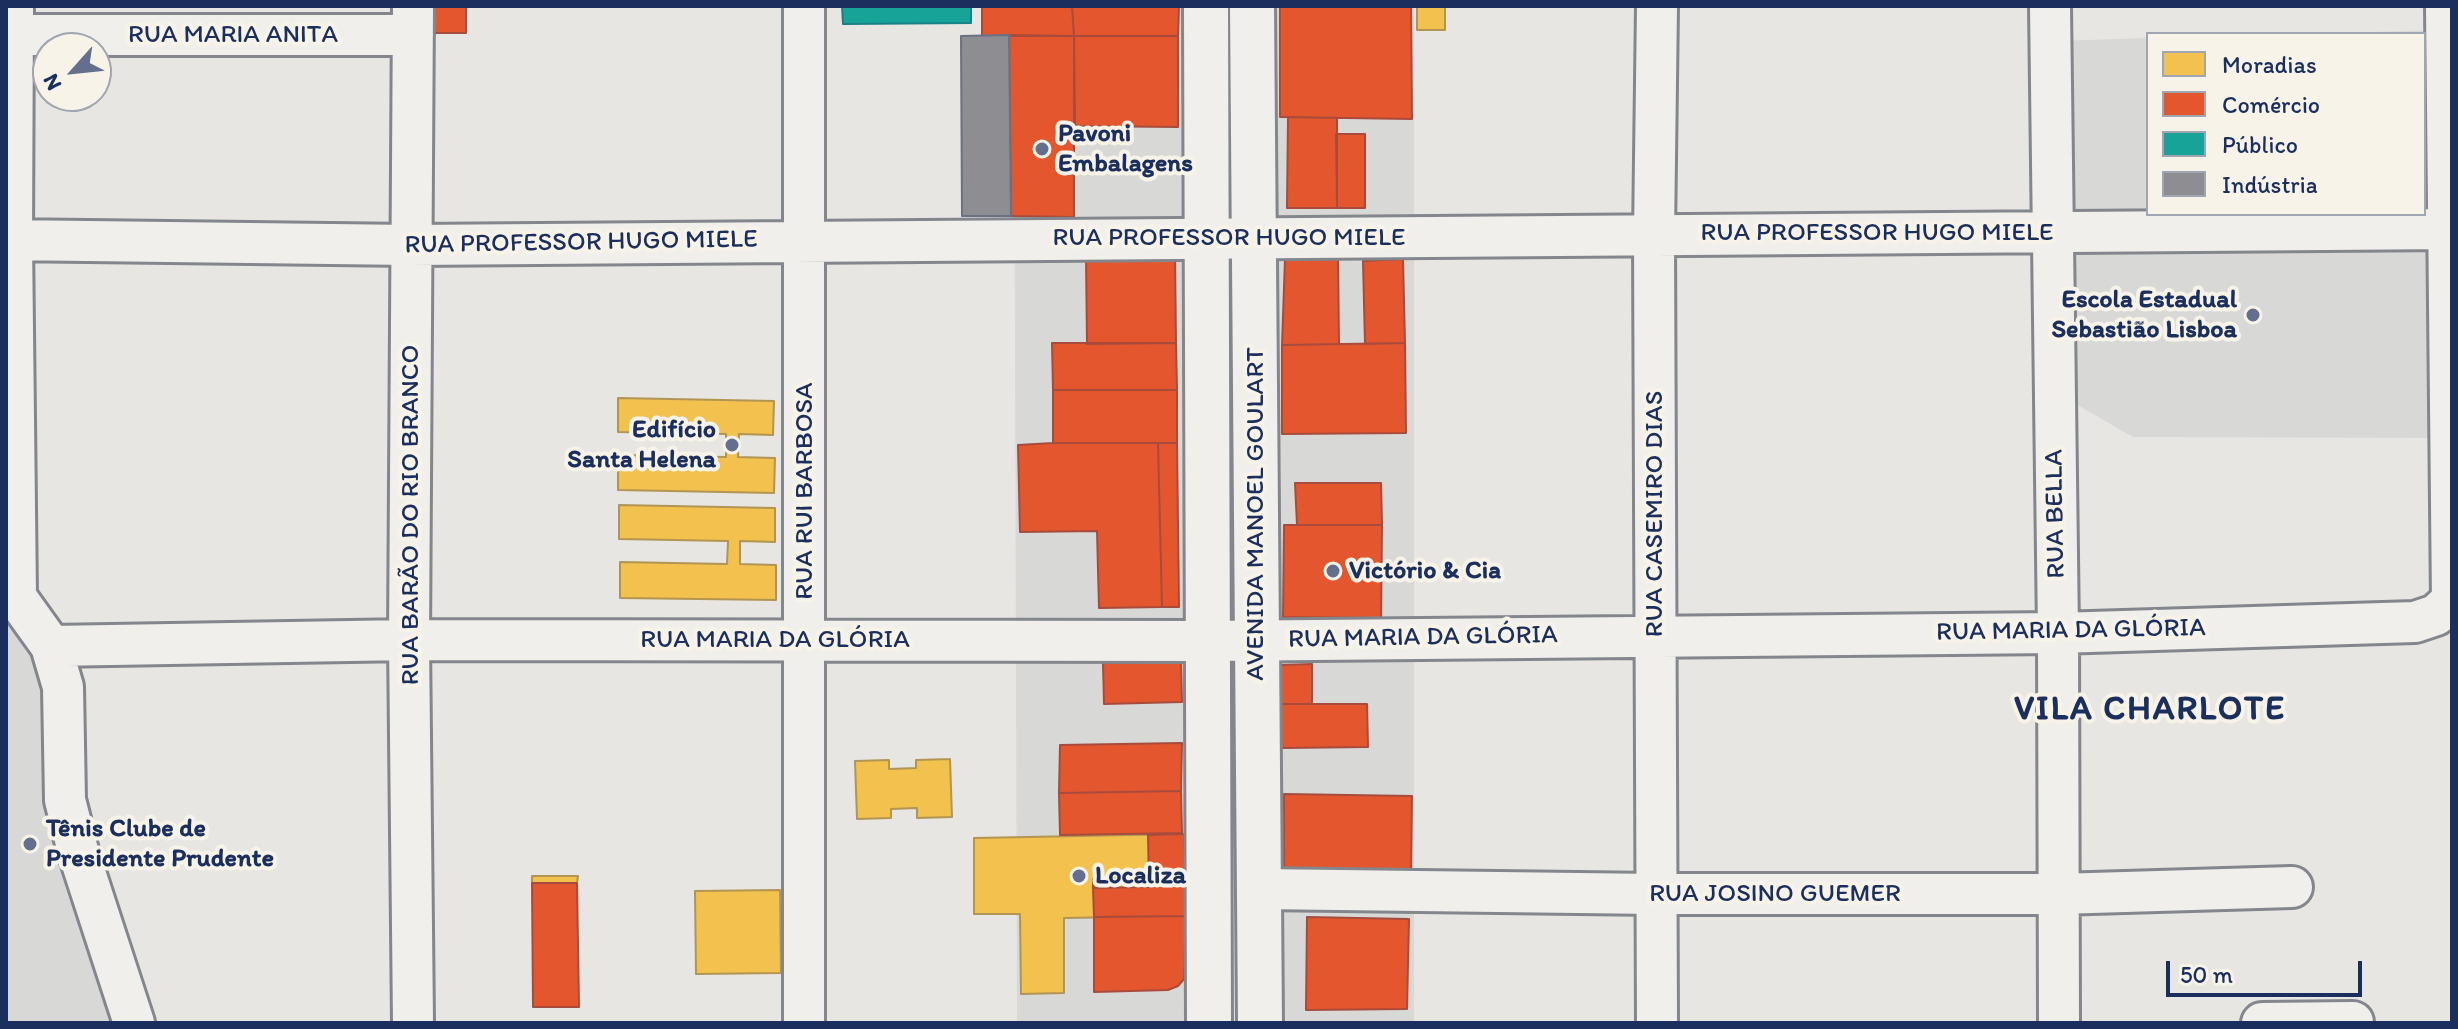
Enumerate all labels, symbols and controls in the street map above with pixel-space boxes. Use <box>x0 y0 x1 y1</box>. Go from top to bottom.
street label: RUA MARIA ANITA <box>128 19 338 51</box>
north arrow <box>32 32 112 112</box>
legend <box>2146 32 2426 216</box>
text: Moradias <box>2222 50 2317 79</box>
text: N <box>37 69 67 95</box>
text: Comércio <box>2222 90 2320 119</box>
place label: Pavoni Embalagens <box>1058 118 1193 180</box>
text: Público <box>2222 130 2298 159</box>
marker: Pavoni Embalagens <box>1033 140 1051 158</box>
text: Indústria <box>2222 170 2317 199</box>
street label: RUA PROFESSOR HUGO MIELE <box>1701 217 2053 249</box>
street label: RUA PROFESSOR HUGO MIELE <box>1053 222 1405 254</box>
street label: RUA PROFESSOR HUGO MIELE <box>404 224 758 262</box>
place label: Escola Estadual Sebastião Lisboa <box>2051 284 2237 346</box>
marker: Escola Estadual Sebastião Lisboa <box>2244 306 2262 324</box>
street label: RUA BARÃO DO RIO BRANCO <box>395 345 427 685</box>
street label: AVENIDA MANOEL GOULART <box>1240 347 1272 681</box>
street label: RUA RUI BARBOSA <box>789 382 821 600</box>
street label: RUA CASEMIRO DIAS <box>1639 391 1671 637</box>
place label: Edifício Santa Helena <box>567 414 716 476</box>
marker: Edifício Santa Helena <box>723 436 741 454</box>
street label: RUA BELLA <box>2039 449 2073 579</box>
place label: Victório & Cia <box>1349 555 1501 587</box>
marker: Victório & Cia <box>1324 562 1342 580</box>
street label: RUA MARIA DA GLÓRIA <box>1936 613 2206 649</box>
street label: RUA MARIA DA GLÓRIA <box>1288 620 1558 656</box>
street label: RUA MARIA DA GLÓRIA <box>640 624 910 656</box>
district label: VILA CHARLOTE <box>2013 690 2287 730</box>
place label: Tênis Clube de Presidente Prudente <box>46 813 274 874</box>
marker: Tênis Clube de Presidente Prudente <box>21 835 39 853</box>
place label: Localiza <box>1095 860 1186 892</box>
marker: Localiza <box>1070 867 1088 885</box>
street label: RUA JOSINO GUEMER <box>1649 878 1901 910</box>
scale bar <box>2170 945 2366 995</box>
text: 50 m <box>2180 960 2233 989</box>

